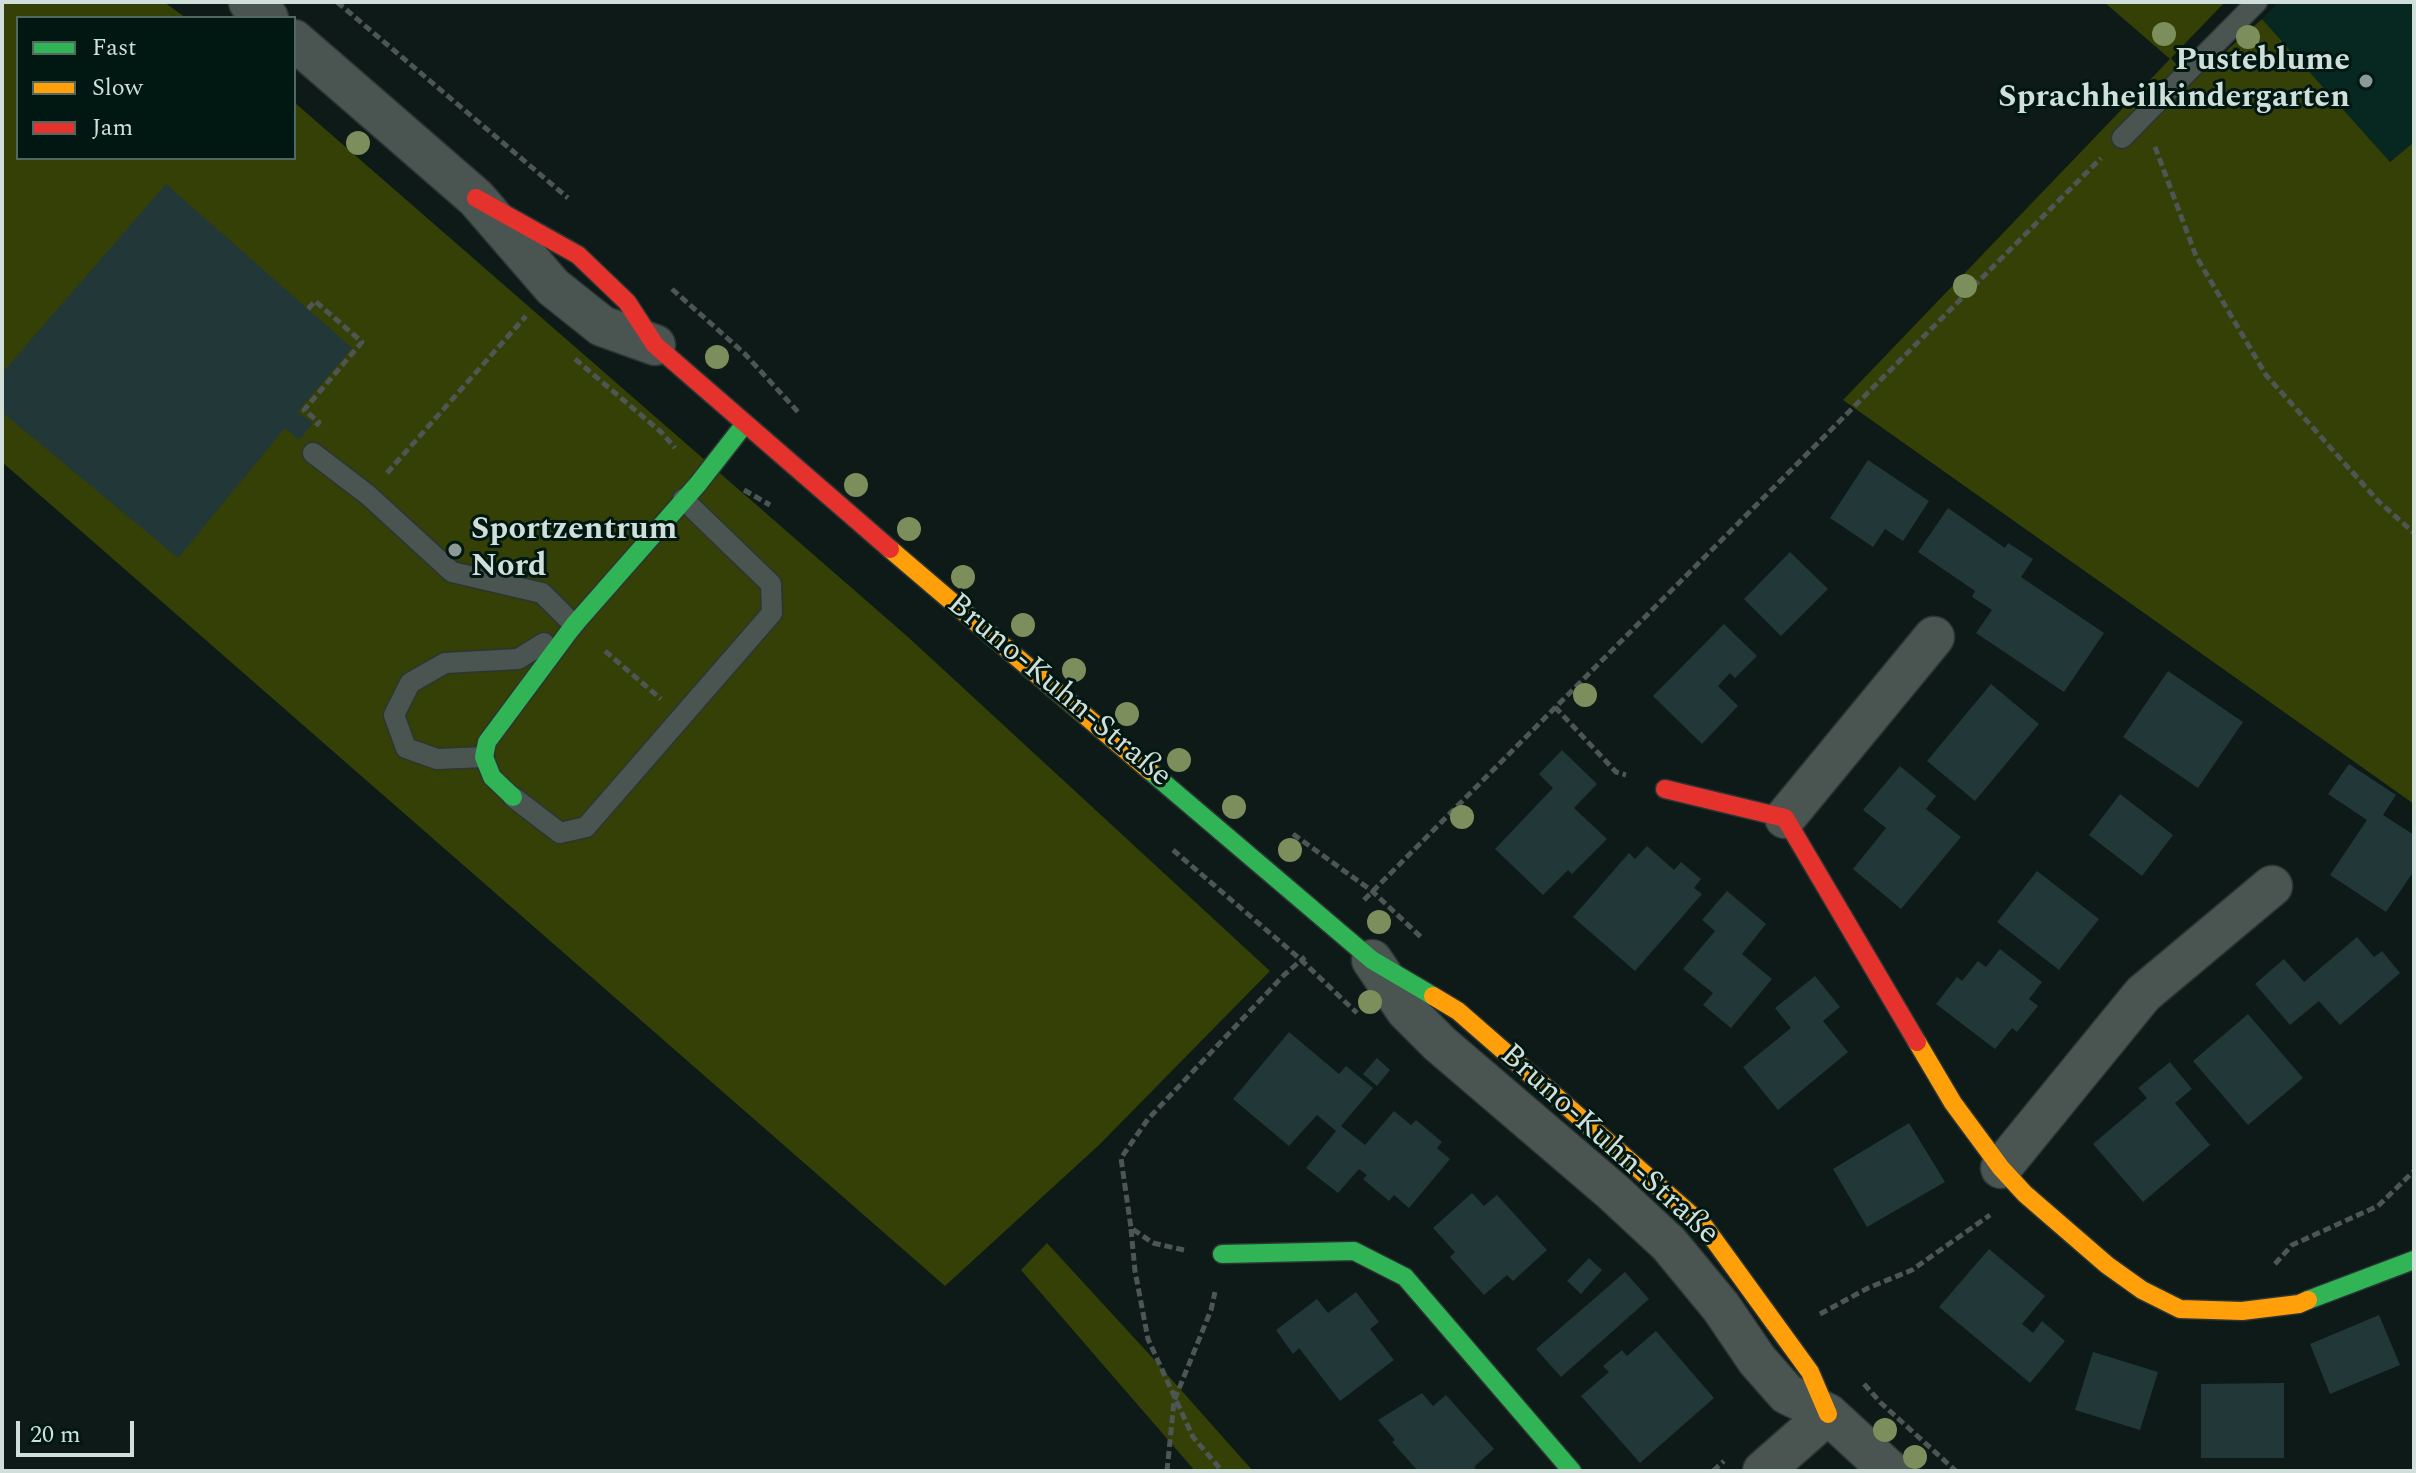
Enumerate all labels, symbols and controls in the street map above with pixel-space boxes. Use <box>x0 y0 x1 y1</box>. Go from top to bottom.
legend <box>16 16 296 160</box>
text: Fast <box>92 30 137 66</box>
place label: Pusteblume Sprachheilkindergarten <box>1998 44 2350 119</box>
text: Slow <box>92 70 143 106</box>
marker: Pusteblume Sprachheilkindergarten <box>2357 72 2375 90</box>
text: Jam <box>92 110 133 146</box>
place label: Sportzentrum Nord <box>471 513 677 588</box>
marker: Sportzentrum Nord <box>446 541 464 559</box>
street label: Bruno-Kuhn-Straße <box>938 587 1178 797</box>
street label: Bruno-Kuhn-Straße <box>1491 1038 1725 1254</box>
scale bar <box>20 1405 138 1455</box>
text: 20 m <box>30 1417 81 1453</box>

